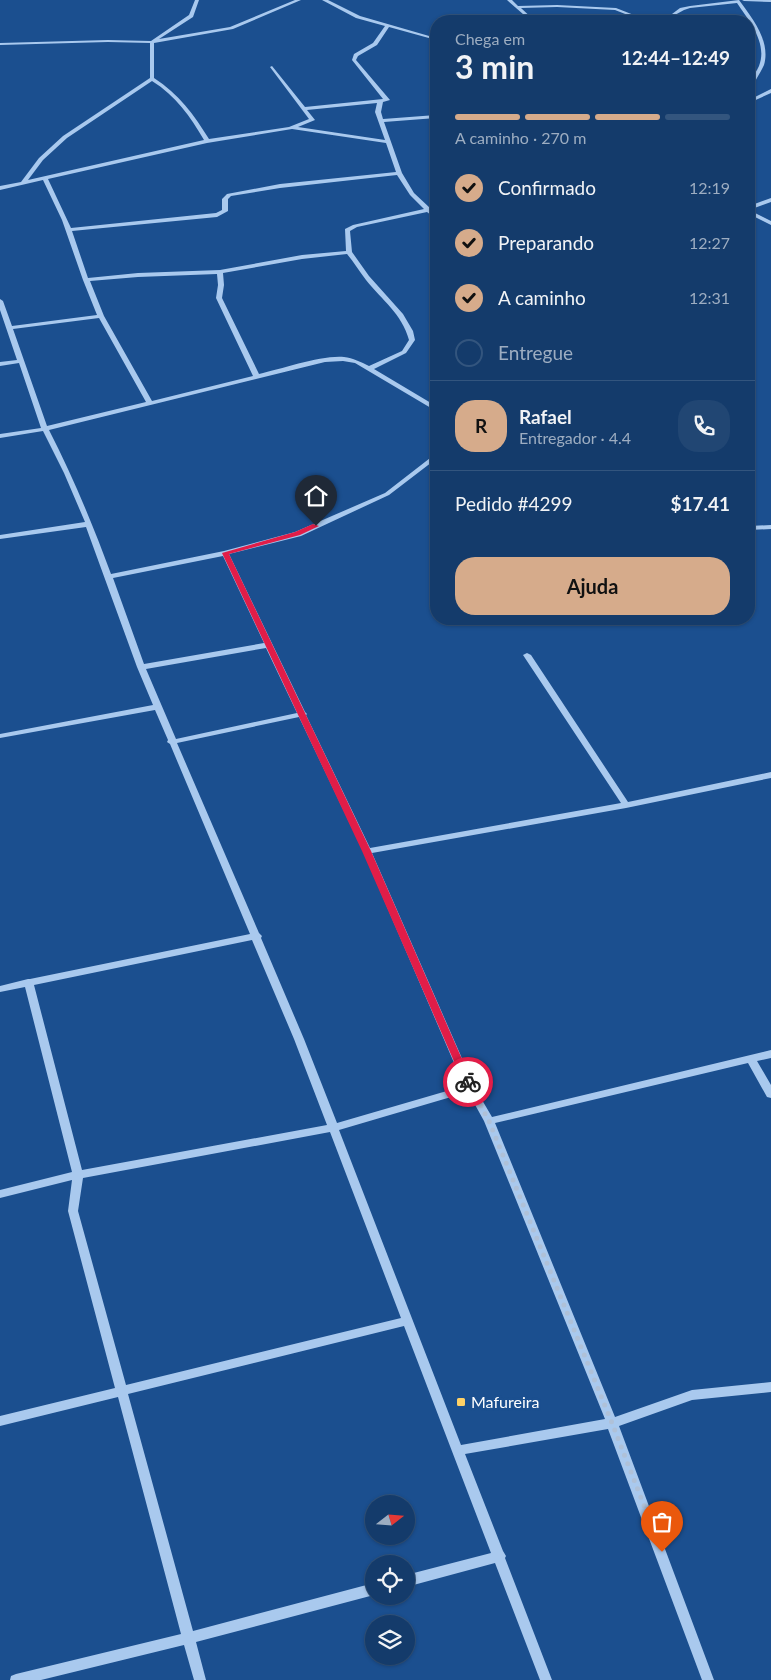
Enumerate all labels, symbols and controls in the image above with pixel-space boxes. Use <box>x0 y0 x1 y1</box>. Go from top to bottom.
text: Chega em <box>455 29 525 48</box>
text: 12:44–12:49 <box>621 46 730 69</box>
text: 3 min <box>455 47 534 86</box>
text: A caminho · 270 m <box>455 128 586 147</box>
icon: check <box>455 174 483 202</box>
text: Confirmado <box>498 176 596 199</box>
text: 12:19 <box>689 178 730 197</box>
icon: check <box>455 229 483 257</box>
text: Preparando <box>498 231 594 254</box>
text: 12:27 <box>689 233 730 252</box>
icon: check <box>455 284 483 312</box>
text: A caminho <box>498 286 586 309</box>
text: 12:31 <box>689 288 730 307</box>
text: Entregue <box>498 341 573 364</box>
button: phone <box>678 400 730 452</box>
text: Rafael <box>519 405 572 428</box>
text: R <box>475 414 487 437</box>
text: Entregador · 4.4 <box>519 428 631 447</box>
pin <box>295 475 337 526</box>
icon: home <box>302 482 330 510</box>
text: Pedido #4299 <box>455 492 573 515</box>
text: $17.41 <box>670 492 730 515</box>
button: Ajuda <box>455 557 730 615</box>
courier <box>443 1057 493 1107</box>
icon: bike <box>454 1068 482 1096</box>
place label: Mafureira <box>471 1392 539 1411</box>
marker: Mafureira <box>455 1396 467 1408</box>
north arrow <box>365 1495 415 1545</box>
map controls <box>365 1495 415 1665</box>
pin <box>641 1501 683 1552</box>
icon: bag <box>648 1508 676 1536</box>
button: locate <box>365 1555 415 1605</box>
button: layers <box>365 1615 415 1665</box>

